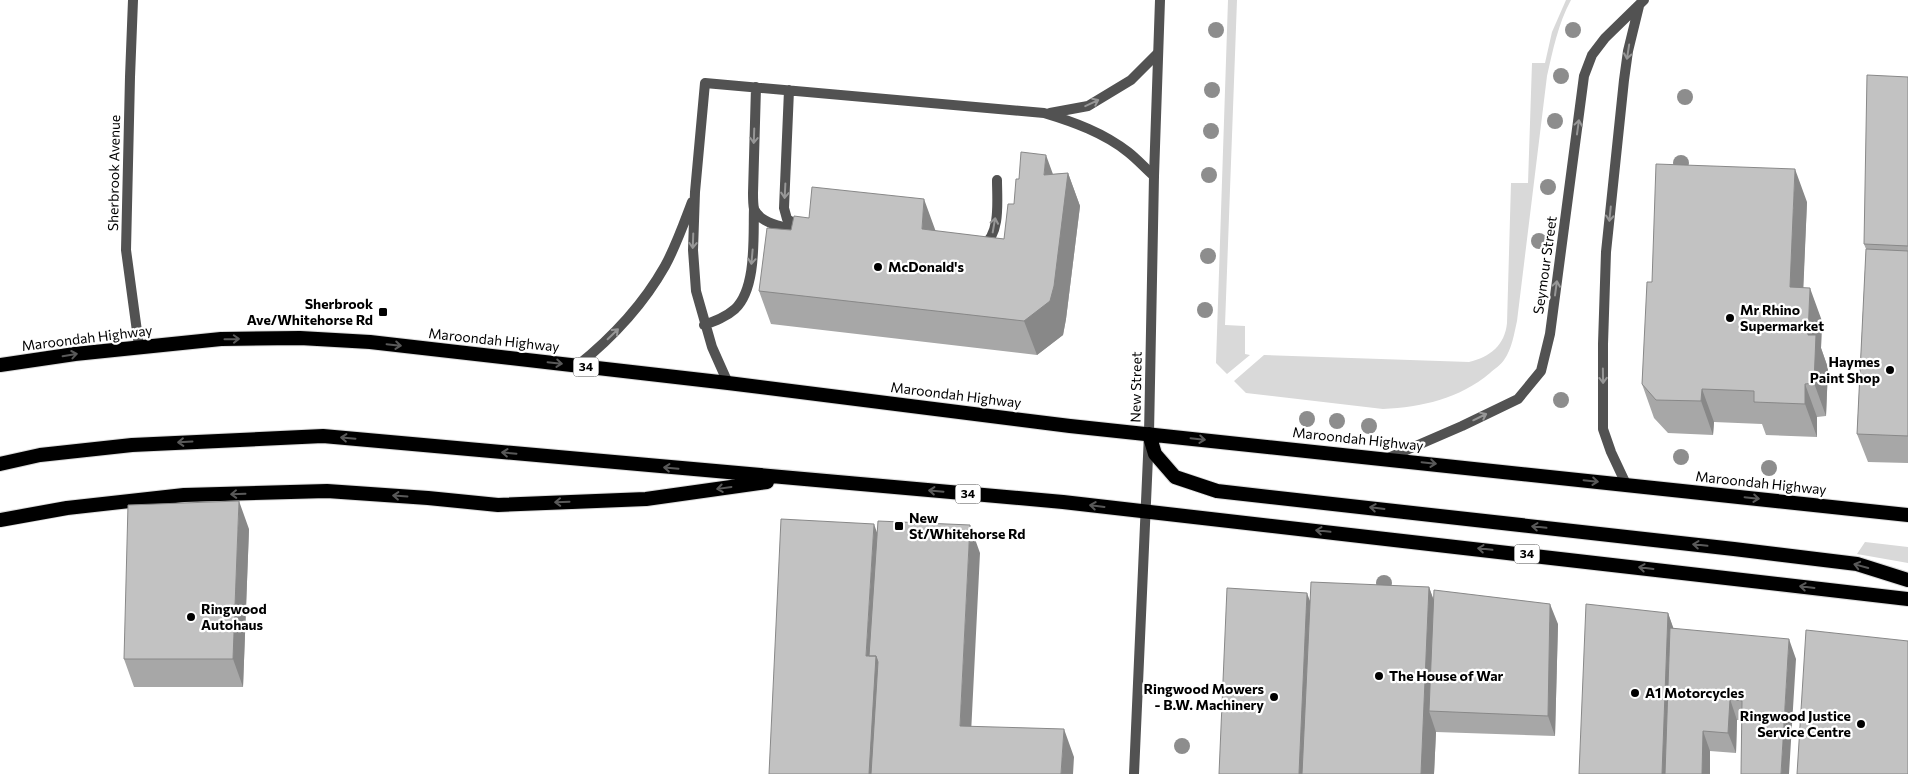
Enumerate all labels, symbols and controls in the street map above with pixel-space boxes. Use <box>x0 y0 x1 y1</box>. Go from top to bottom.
one-way arrow <box>1623 44 1633 60</box>
one-way arrow <box>1084 98 1099 107</box>
street label: Sherbrook Avenue <box>104 115 123 231</box>
one-way arrow <box>1573 119 1583 135</box>
one-way arrow <box>750 128 759 144</box>
one-way arrow <box>780 183 789 199</box>
one-way arrow <box>1605 205 1615 221</box>
street label: Seymour Street <box>1529 215 1560 315</box>
one-way arrow <box>990 218 1000 234</box>
one-way arrow <box>689 233 698 249</box>
one-way arrow <box>747 249 757 265</box>
place label: McDonald's <box>888 258 964 275</box>
marker: McDonald's <box>872 261 884 273</box>
one-way arrow <box>1551 280 1561 296</box>
place label: Sherbrook Ave/Whitehorse Rd <box>247 295 373 328</box>
place label: Mr Rhino Supermarket <box>1740 301 1824 334</box>
marker: Sherbrook Ave/Whitehorse Rd <box>377 306 389 318</box>
marker: Mr Rhino Supermarket <box>1724 312 1736 324</box>
street label: Maroondah Highway <box>20 321 153 354</box>
street label: Maroondah Highway <box>428 324 560 355</box>
one-way arrow <box>607 328 620 340</box>
one-way arrow <box>223 334 239 344</box>
one-way arrow <box>385 340 401 350</box>
one-way arrow <box>62 349 78 359</box>
street label: New Street <box>1126 351 1145 423</box>
place label: Haymes Paint Shop <box>1810 353 1880 386</box>
one-way arrow <box>547 358 563 368</box>
road number: 34 <box>574 358 598 377</box>
marker: Haymes Paint Shop <box>1884 364 1896 376</box>
one-way arrow <box>1598 367 1608 383</box>
street label: Maroondah Highway <box>890 378 1023 411</box>
one-way arrow <box>1473 412 1488 422</box>
street label: Maroondah Highway <box>1292 423 1424 454</box>
one-way arrow <box>340 434 356 443</box>
one-way arrow <box>1190 434 1206 444</box>
one-way arrow <box>178 438 194 447</box>
one-way arrow <box>502 448 518 458</box>
one-way arrow <box>1421 458 1437 468</box>
one-way arrow <box>664 463 680 472</box>
street label: Maroondah Highway <box>1695 467 1827 498</box>
one-way arrow <box>1582 476 1598 486</box>
one-way arrow <box>716 483 732 493</box>
road number: 34 <box>956 484 980 504</box>
one-way arrow <box>928 486 944 495</box>
one-way arrow <box>230 489 246 498</box>
one-way arrow <box>393 491 409 500</box>
one-way arrow <box>1744 493 1760 503</box>
one-way arrow <box>555 498 571 507</box>
one-way arrow <box>1090 501 1106 511</box>
one-way arrow <box>1370 503 1386 513</box>
place label: New St/Whitehorse Rd <box>909 509 1025 542</box>
marker: New St/Whitehorse Rd <box>893 520 905 532</box>
one-way arrow <box>1531 522 1547 532</box>
one-way arrow <box>1315 526 1331 536</box>
one-way arrow <box>1693 540 1709 550</box>
one-way arrow <box>1477 544 1493 554</box>
road number: 34 <box>1514 544 1540 564</box>
one-way arrow <box>1854 561 1870 570</box>
one-way arrow <box>1638 563 1654 573</box>
one-way arrow <box>1800 582 1816 592</box>
place label: Ringwood Autohaus <box>201 600 267 633</box>
marker: Ringwood Autohaus <box>185 611 197 623</box>
place label: The House of War <box>1389 667 1504 684</box>
marker: The House of War <box>1373 670 1385 682</box>
place label: Ringwood Mowers - B.W. Machinery <box>1143 680 1264 713</box>
place label: A1 Motorcycles <box>1645 684 1745 701</box>
marker: A1 Motorcycles <box>1629 687 1641 699</box>
marker: Ringwood Mowers - B.W. Machinery <box>1268 691 1280 703</box>
place label: Ringwood Justice Service Centre <box>1740 707 1851 740</box>
marker: Ringwood Justice Service Centre <box>1855 718 1867 730</box>

